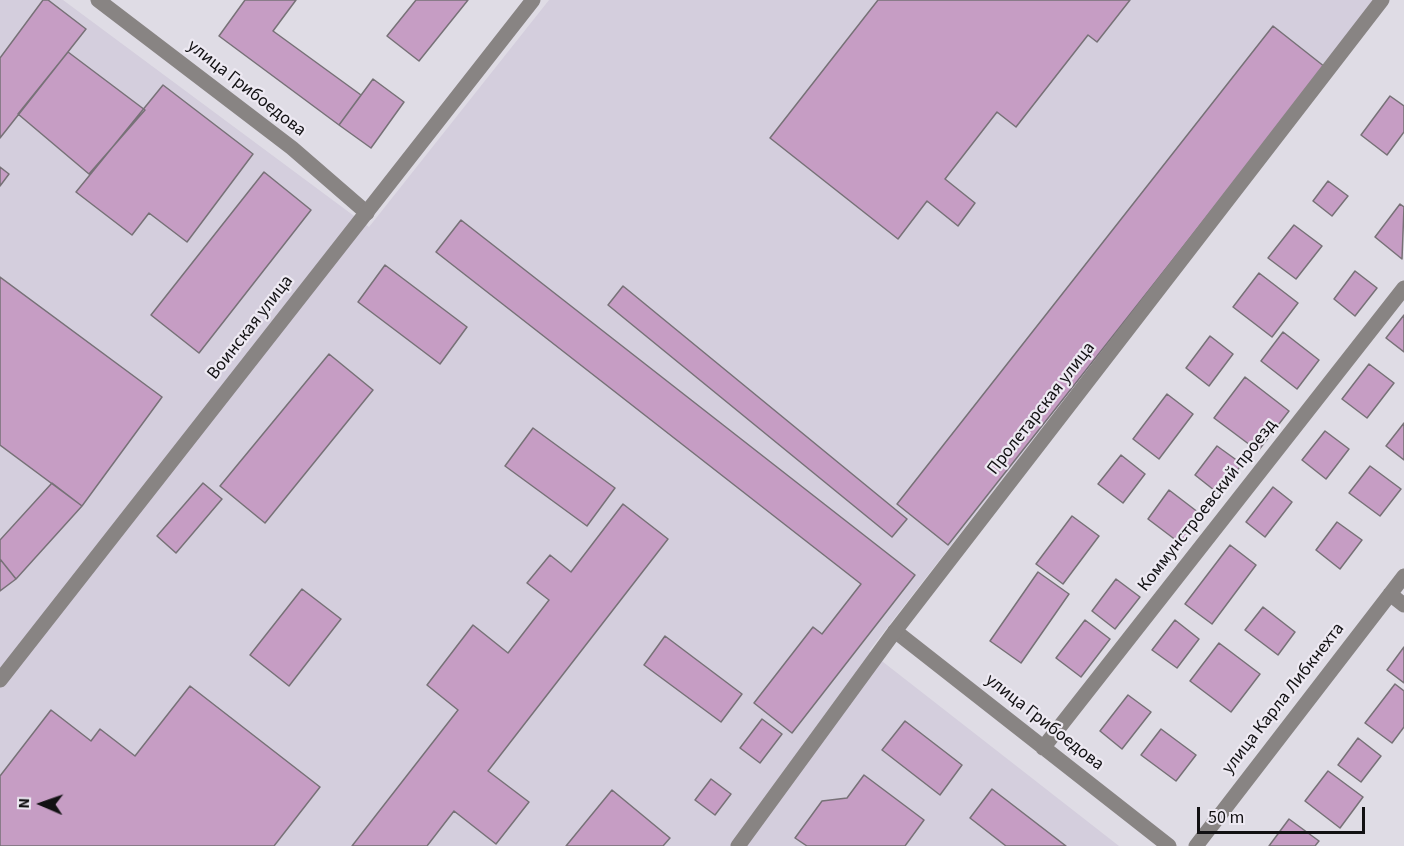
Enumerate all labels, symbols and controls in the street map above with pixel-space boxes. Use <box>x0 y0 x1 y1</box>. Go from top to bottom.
street label: улица Грибоедова <box>182 36 310 142</box>
street label: Воинская улица <box>203 271 299 385</box>
street label: Пролетарская улица <box>983 338 1101 480</box>
street label: Коммунстроевский проезд <box>1134 415 1282 597</box>
street label: улица Карла Либкнехта <box>1218 619 1350 779</box>
street label: улица Грибоедова <box>980 670 1108 776</box>
north arrow <box>12 774 72 834</box>
scale bar <box>1200 795 1368 833</box>
text: N <box>13 798 35 809</box>
text: 50 m <box>1208 805 1244 830</box>

